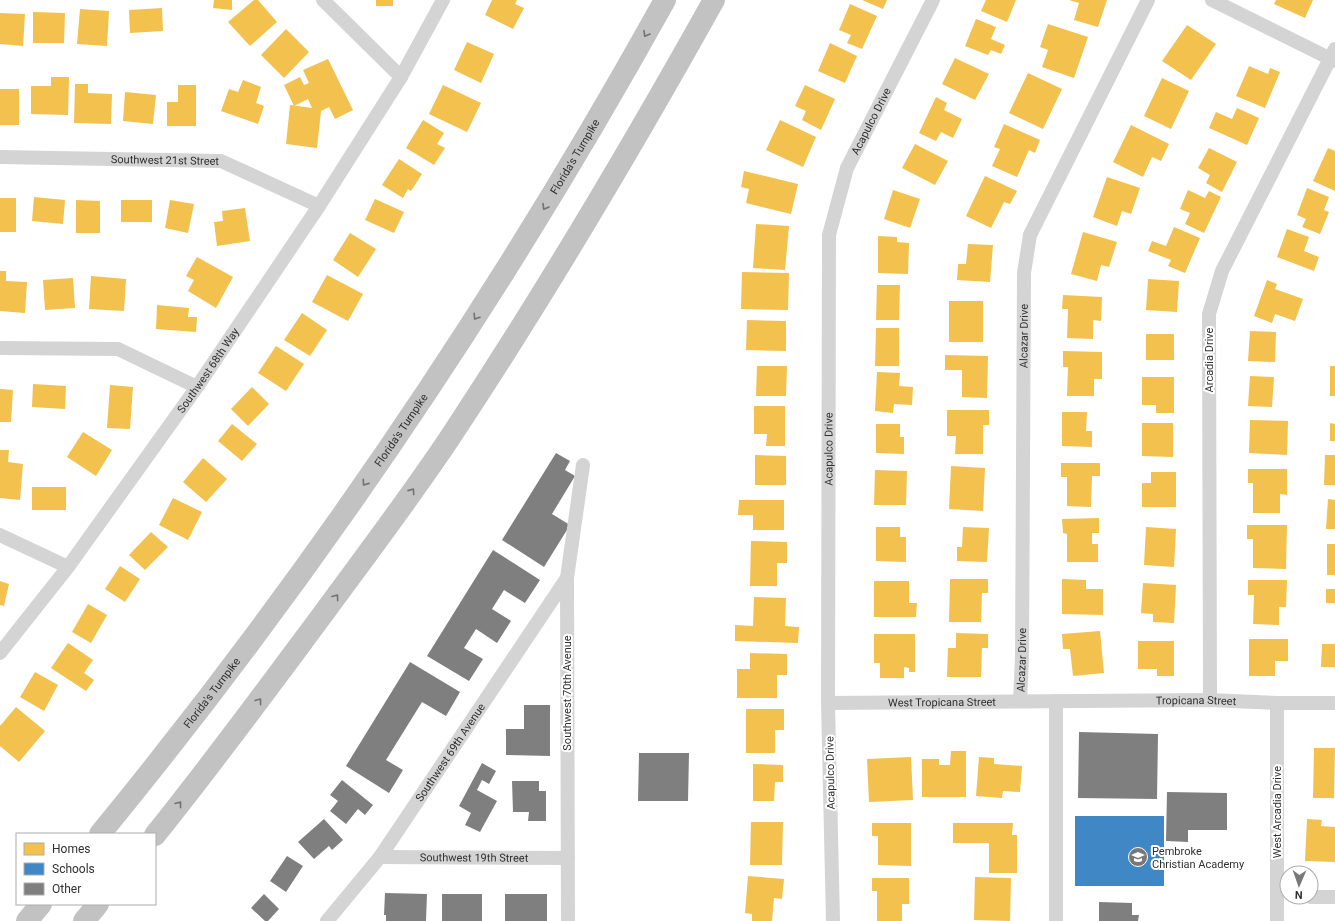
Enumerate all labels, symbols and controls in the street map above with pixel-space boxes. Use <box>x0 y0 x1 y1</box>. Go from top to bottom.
one-way arrow <box>643 30 650 37</box>
street label: Acapulco Drive <box>849 86 894 157</box>
street label: Florida's Turnpike <box>548 117 603 197</box>
street label: Southwest 21st Street <box>111 153 220 168</box>
one-way arrow <box>542 203 550 210</box>
street label: Alcazar Drive <box>1018 304 1031 368</box>
one-way arrow <box>473 312 480 319</box>
street label: Southwest 68th Way <box>175 325 242 416</box>
street label: Arcadia Drive <box>1203 327 1216 392</box>
street label: Florida's Turnpike <box>372 391 431 469</box>
street label: Acapulco Drive <box>822 412 836 486</box>
one-way arrow <box>362 479 370 486</box>
one-way arrow <box>407 489 414 496</box>
one-way arrow <box>331 594 338 601</box>
street label: Alcazar Drive <box>1014 628 1029 692</box>
street label: Southwest 70th Avenue <box>561 635 574 751</box>
street label: Florida's Turnpike <box>181 655 243 731</box>
street label: Tropicana Street <box>1156 694 1237 708</box>
street label: West Tropicana Street <box>888 696 996 710</box>
one-way arrow <box>254 699 261 706</box>
street label: Southwest 69th Avenue <box>413 701 488 804</box>
street label: Acapulco Drive <box>823 736 838 810</box>
street label: West Arcadia Drive <box>1271 766 1284 858</box>
one-way arrow <box>174 802 181 809</box>
legend <box>16 833 156 905</box>
text: Homes <box>52 842 90 856</box>
place label: Pembroke Christian Academy <box>1152 845 1245 871</box>
school or university icon: Pembroke Christian Academy <box>1127 846 1149 868</box>
street label: Southwest 19th Street <box>420 851 529 865</box>
text: Schools <box>52 862 95 876</box>
north arrow <box>1279 865 1319 905</box>
text: Other <box>52 882 81 896</box>
text: N <box>1294 888 1303 901</box>

